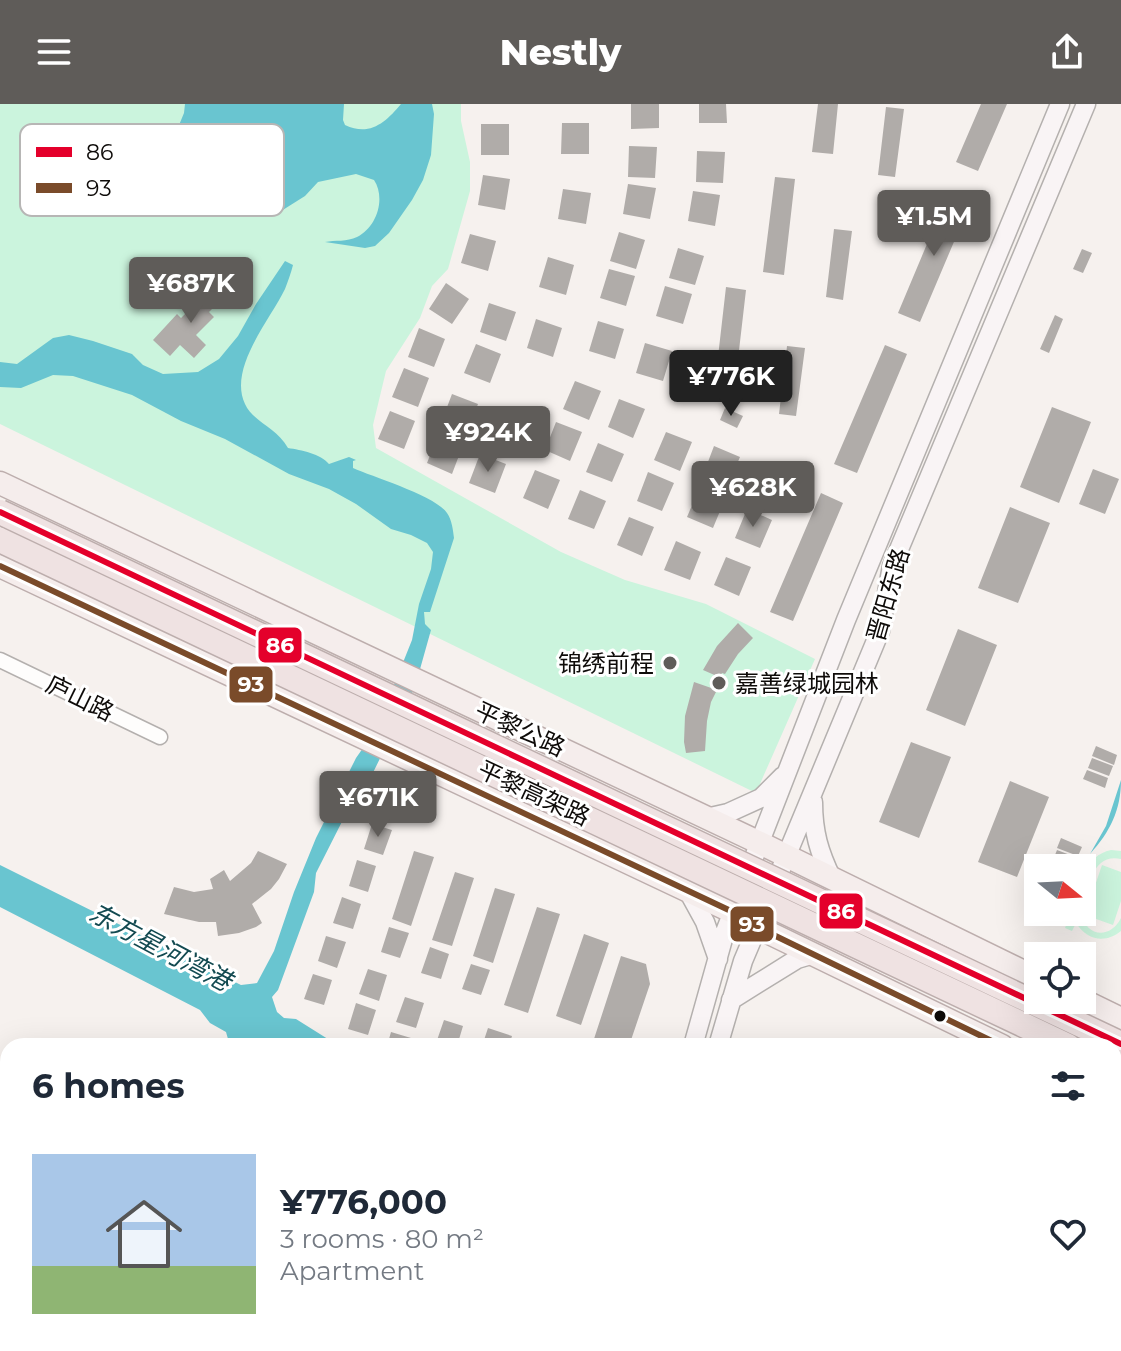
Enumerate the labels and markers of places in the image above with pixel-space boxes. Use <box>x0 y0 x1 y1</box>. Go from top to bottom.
pin: ¥1.5M <box>878 190 990 258</box>
pin: ¥687K <box>135 257 247 325</box>
pin: ¥776K <box>675 350 787 418</box>
pin: ¥924K <box>432 406 544 474</box>
pin: ¥628K <box>697 461 809 529</box>
place label: 锦绣前程 <box>558 649 654 678</box>
marker: 锦绣前程 <box>661 654 679 672</box>
place label: 嘉善绿城园林 <box>735 669 879 698</box>
marker: 嘉善绿城园林 <box>710 674 728 692</box>
pin: ¥671K <box>322 771 434 839</box>
unlabelled marker <box>932 1008 948 1024</box>

